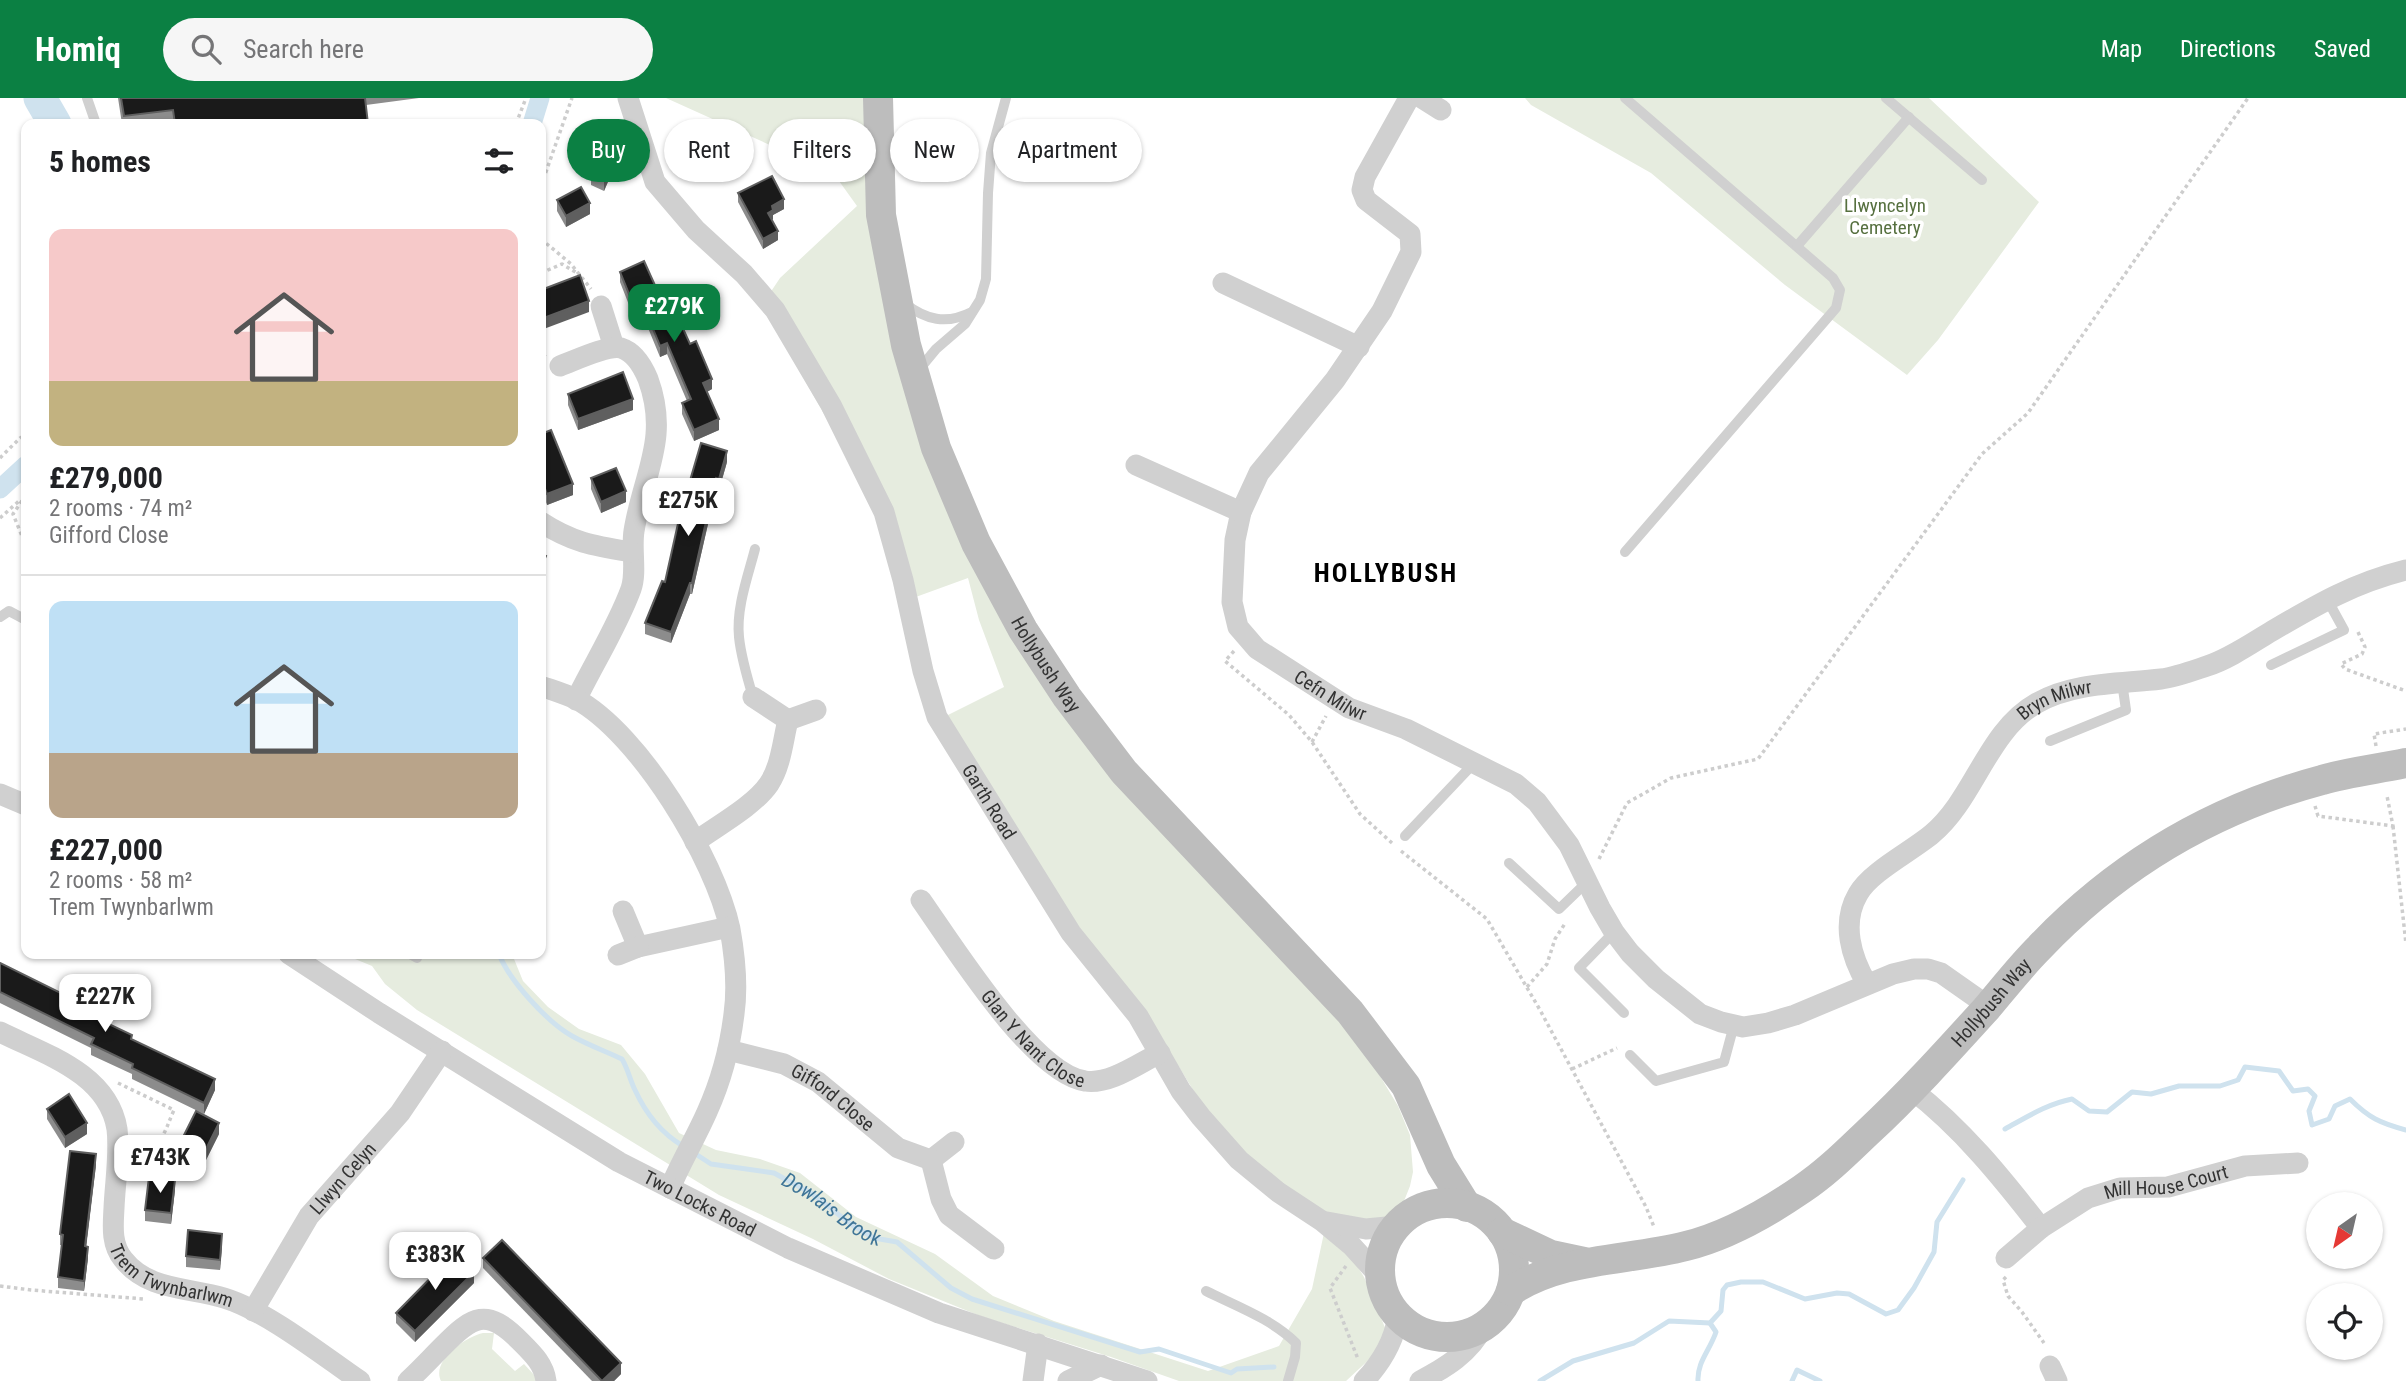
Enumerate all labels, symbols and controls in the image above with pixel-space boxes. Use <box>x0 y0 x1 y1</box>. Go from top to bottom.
search box <box>163 18 653 81</box>
text: Homiq <box>35 30 121 69</box>
icon: search <box>187 30 225 68</box>
text: Search here <box>243 34 364 64</box>
text: Map <box>2101 35 2142 63</box>
text: Directions <box>2180 35 2276 63</box>
text: Saved <box>2314 35 2371 63</box>
chip: Buy <box>567 119 650 182</box>
chip: Rent <box>664 119 754 182</box>
chip: Filters <box>768 119 876 182</box>
chip: New <box>890 119 979 182</box>
chip: Apartment <box>993 119 1142 182</box>
icon: filters <box>480 142 518 180</box>
text: 5 homes <box>49 144 151 179</box>
park label: Llwyncelyn Cemetery <box>1844 194 1926 239</box>
icon: home <box>221 274 347 400</box>
pin: £279K <box>625 285 723 344</box>
text: £279K <box>644 293 704 320</box>
text: £279,000 <box>49 460 163 495</box>
pin: £275K <box>639 478 737 538</box>
text: £275K <box>658 487 718 514</box>
text: 2 rooms · 74 m² <box>49 495 192 522</box>
text: Gifford Close <box>49 522 169 549</box>
district label: HOLLYBUSH <box>1314 558 1458 588</box>
street label: Hollybush Way <box>1006 613 1086 717</box>
icon: home <box>221 646 347 772</box>
street label: Cefn Milwr <box>1290 665 1370 726</box>
street label: Bryn Milwr <box>2012 675 2093 725</box>
street label: Garth Road <box>957 760 1021 844</box>
text: £227,000 <box>49 832 163 867</box>
text: 2 rooms · 58 m² <box>49 867 192 894</box>
text: Trem Twynbarlwm <box>49 894 214 921</box>
street label: Hollybush Way <box>1946 953 2036 1052</box>
pin: £227K <box>56 974 154 1034</box>
text: £227K <box>75 983 135 1010</box>
street label: Glan Y Nant Close <box>976 985 1087 1093</box>
street label: Gifford Close <box>787 1059 879 1136</box>
pin: £743K <box>111 1136 209 1195</box>
street label: Llwyn Celyn <box>305 1138 381 1219</box>
text: £743K <box>130 1144 190 1171</box>
street label: Mill House Court <box>2101 1160 2230 1204</box>
street label: Two Locks Road <box>640 1166 760 1242</box>
water label: Dowlais Brook <box>778 1168 883 1251</box>
north arrow <box>2306 1192 2384 1269</box>
map controls <box>2306 1192 2383 1360</box>
pin: £383K <box>386 1232 484 1292</box>
street label: Trem Twynbarlwm <box>104 1241 236 1312</box>
text: £383K <box>405 1241 465 1268</box>
button: locate <box>2306 1283 2383 1360</box>

